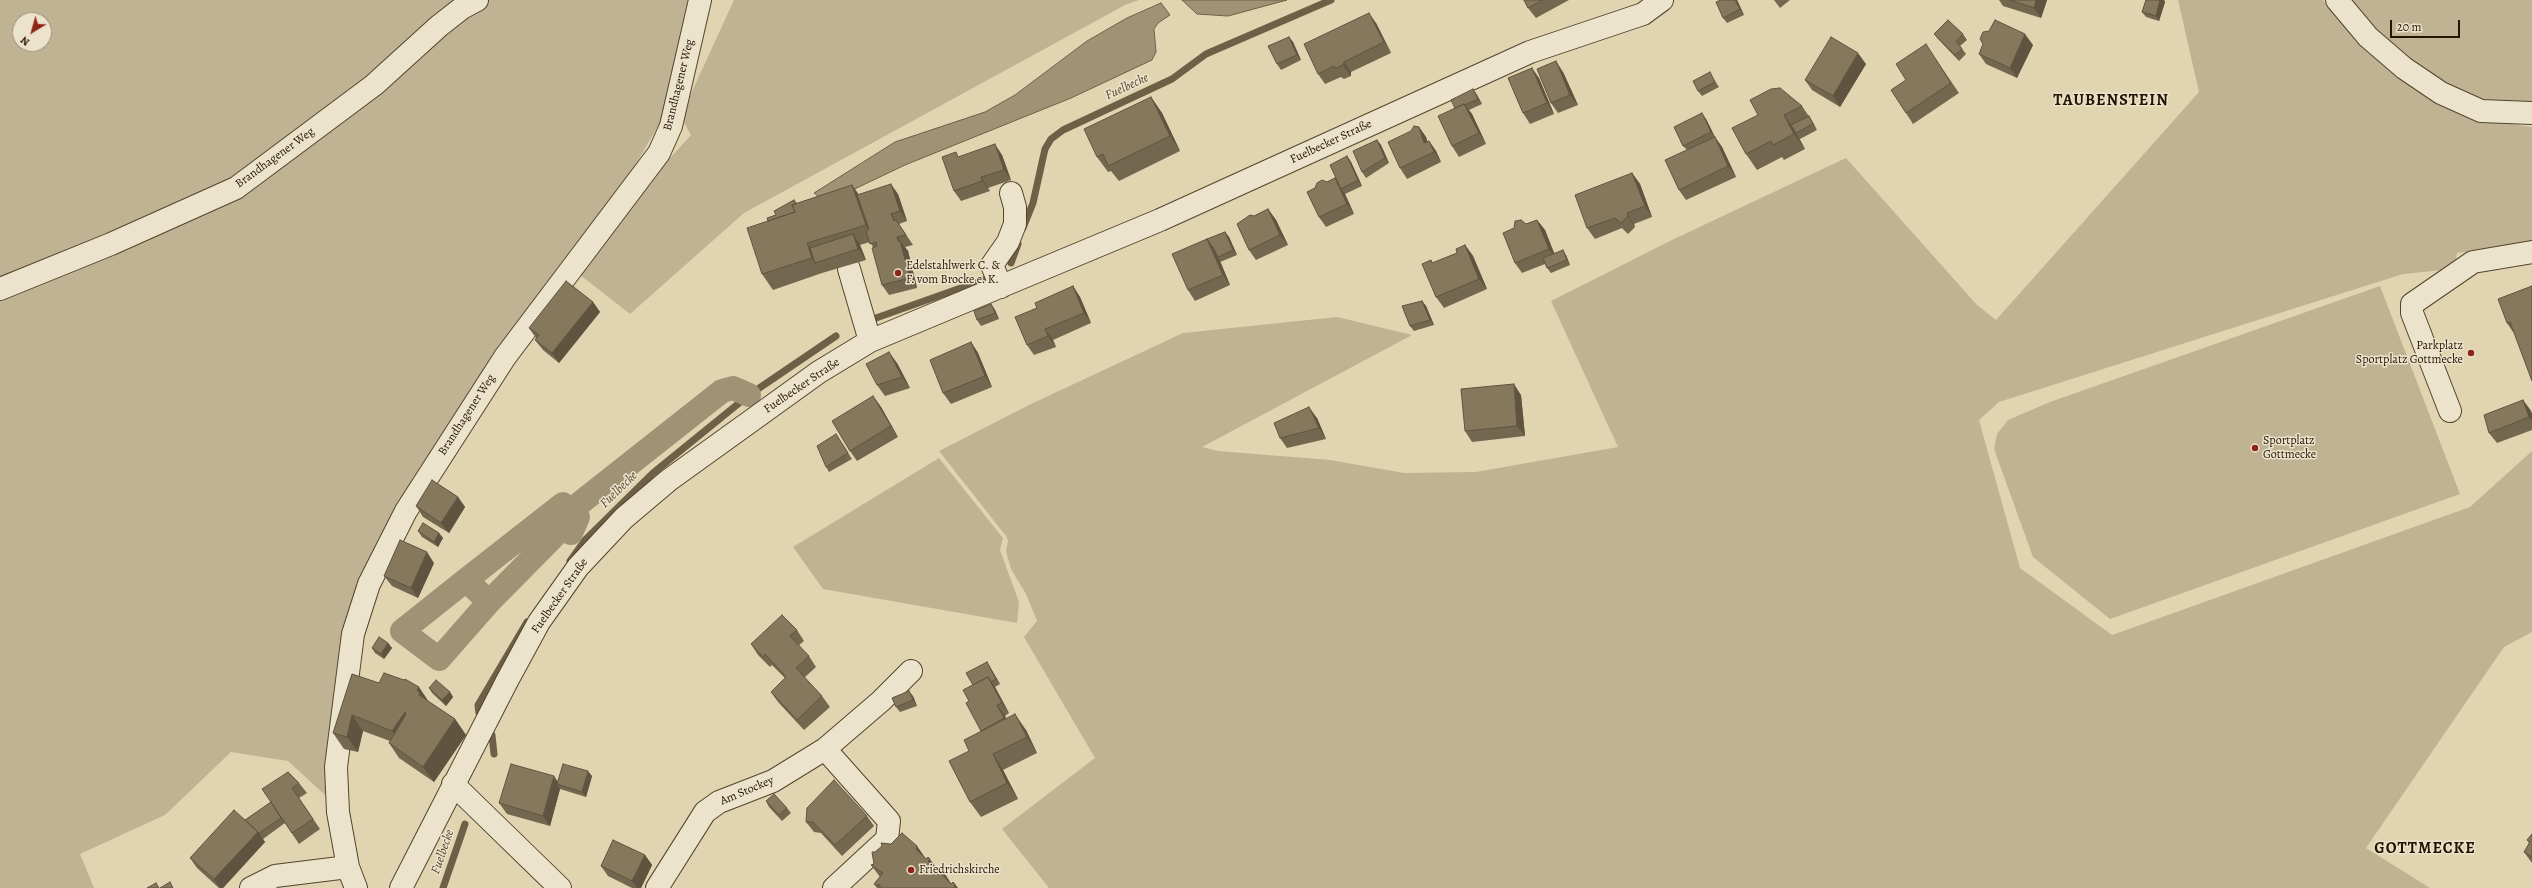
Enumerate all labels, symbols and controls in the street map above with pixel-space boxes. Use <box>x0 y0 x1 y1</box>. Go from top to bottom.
north arrow <box>12 12 52 52</box>
scale bar <box>2392 12 2462 38</box>
text: 20 m <box>2397 19 2421 35</box>
text: N <box>17 33 33 50</box>
street label: Brandhagener Weg <box>661 38 697 132</box>
water label: Fuelbecke <box>1103 70 1151 104</box>
district label: TAUBENSTEIN <box>2053 91 2169 111</box>
street label: Fuelbecker Straße <box>1288 117 1374 167</box>
street label: Brandhagener Weg <box>233 125 317 191</box>
place label: Edelstahlwerk C. & F. vom Brocke e. K. <box>906 259 1000 287</box>
marker: Edelstahlwerk C. & F. vom Brocke e. K. <box>893 268 903 278</box>
place label: Parkplatz Sportplatz Gottmecke <box>2356 339 2463 367</box>
marker: Parkplatz Sportplatz Gottmecke <box>2466 348 2476 358</box>
street label: Fuelbecker Straße <box>761 355 843 417</box>
street label: Brandhagener Weg <box>435 372 499 458</box>
place label: Sportplatz Gottmecke <box>2263 434 2316 462</box>
marker: Sportplatz Gottmecke <box>2250 443 2260 453</box>
water label: Fuelbecke <box>597 468 641 512</box>
street label: Fuelbecker Straße <box>529 556 591 636</box>
street label: Am Stockey <box>718 773 776 809</box>
water label: Fuelbecke <box>428 828 458 876</box>
district label: GOTTMECKE <box>2374 839 2476 859</box>
place label: Friedrichskirche <box>919 863 1000 877</box>
marker: Friedrichskirche <box>906 865 916 875</box>

